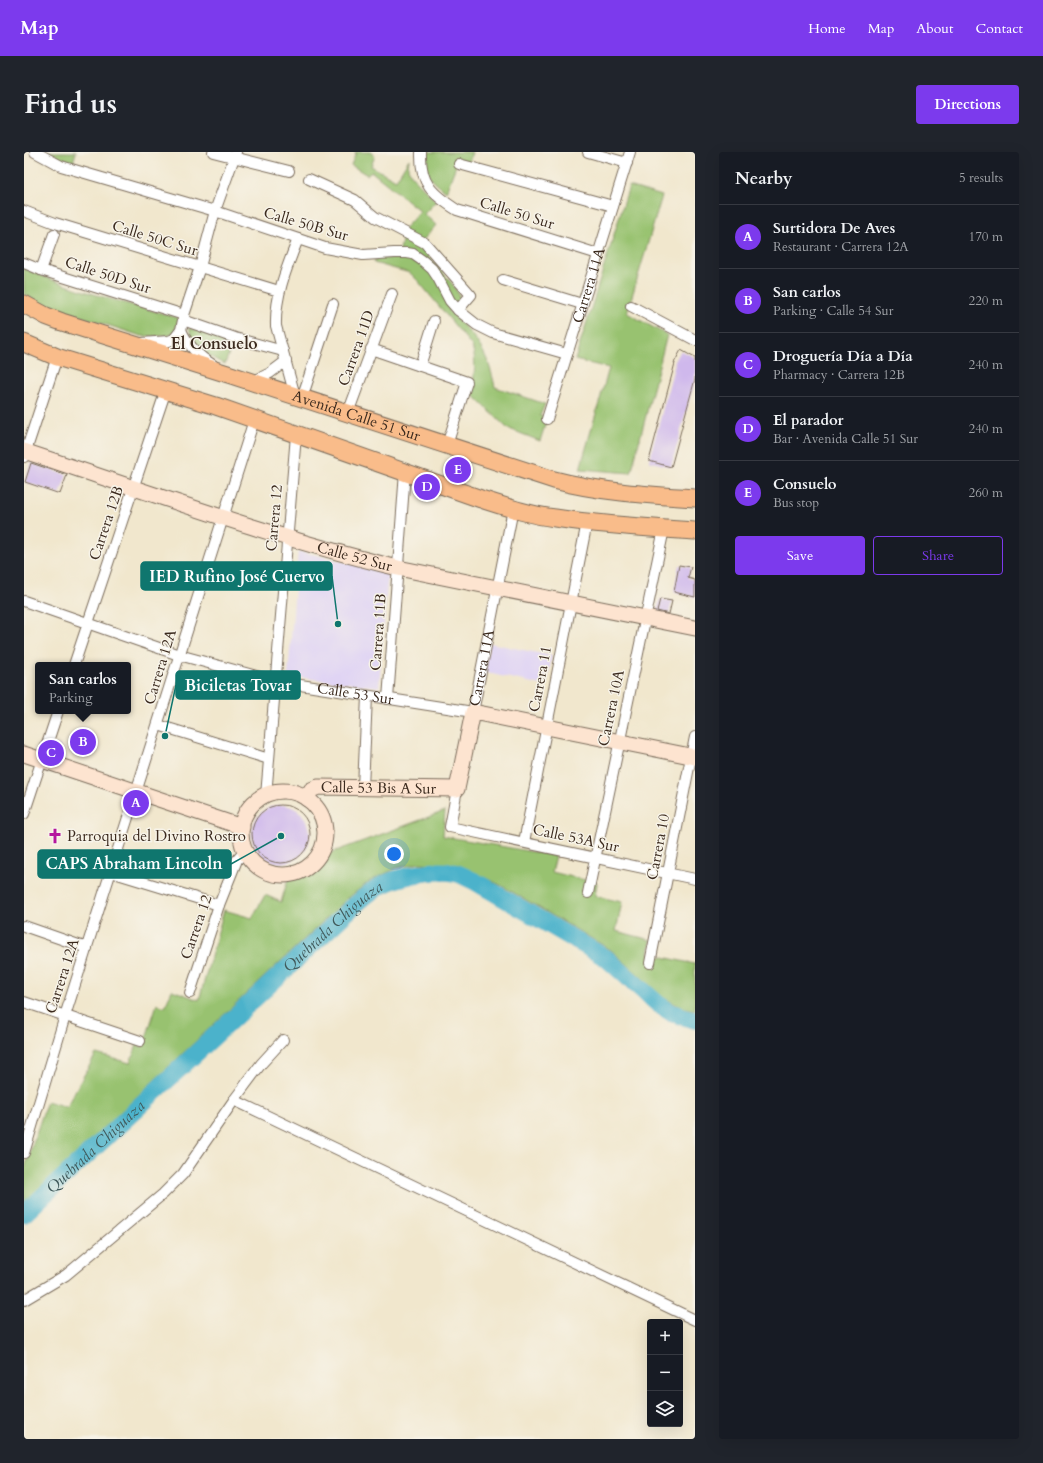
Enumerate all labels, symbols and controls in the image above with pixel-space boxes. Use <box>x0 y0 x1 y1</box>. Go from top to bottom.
text: Map <box>20 15 59 41</box>
text: Home <box>808 19 846 38</box>
text: Map <box>868 19 894 38</box>
text: About <box>916 19 953 38</box>
text: Contact <box>975 19 1023 38</box>
text: Find us <box>24 85 117 123</box>
button: Directions <box>916 85 1019 124</box>
text: Nearby <box>735 167 792 190</box>
text: 5 results <box>959 169 1003 187</box>
street label: Calle 50 Sur <box>477 192 557 234</box>
street label: Calle 50B Sur <box>261 202 351 246</box>
street label: Calle 50C Sur <box>110 215 201 261</box>
text: Surtidora De Aves <box>773 218 895 238</box>
text: A <box>743 228 753 246</box>
text: 170 m <box>969 228 1003 246</box>
text: Restaurant · Carrera 12A <box>773 238 909 256</box>
street label: Carrera 11A <box>567 245 610 325</box>
street label: Calle 50D Sur <box>62 252 154 298</box>
text: San carlos <box>773 282 841 302</box>
text: B <box>743 292 753 310</box>
text: 220 m <box>969 292 1003 310</box>
text: Parking · Calle 54 Sur <box>773 302 893 320</box>
street label: Carrera 11D <box>333 307 379 389</box>
district label: El Consuelo <box>171 333 258 355</box>
text: Droguería Día a Día <box>773 346 913 366</box>
text: C <box>743 356 753 374</box>
text: 240 m <box>969 356 1003 374</box>
text: Pharmacy · Carrera 12B <box>773 366 905 384</box>
street label: Avenida Calle 51 Sur <box>290 386 423 446</box>
text: El parador <box>773 410 844 430</box>
text: D <box>742 420 754 438</box>
text: 240 m <box>969 420 1003 438</box>
text: Bar · Avenida Calle 51 Sur <box>773 430 918 448</box>
pin: E <box>445 455 471 485</box>
pin: D <box>414 472 440 502</box>
text: Consuelo <box>773 474 837 494</box>
street label: Carrera 12B <box>84 483 128 563</box>
street label: Carrera 12 <box>261 483 287 552</box>
text: E <box>744 484 752 502</box>
text: 260 m <box>969 484 1003 502</box>
text: Bus stop <box>773 494 819 512</box>
button: Save <box>735 536 865 575</box>
button: Share <box>873 536 1003 575</box>
street label: Calle 52 Sur <box>315 537 395 576</box>
callout: IED Rufino José Cuervo <box>141 562 332 590</box>
text: IED Rufino José Cuervo <box>149 566 325 588</box>
street label: Carrera 11B <box>365 593 391 671</box>
street label: Carrera 12A <box>139 627 181 707</box>
street label: Carrera 11A <box>464 627 499 708</box>
street label: Carrera 11 <box>524 644 556 714</box>
popup <box>35 662 131 714</box>
street label: Carrera 10A <box>593 668 629 748</box>
text: San carlos <box>49 669 117 689</box>
callout: Biciletas Tovar <box>176 671 300 699</box>
text: Biciletas Tovar <box>184 675 292 697</box>
street label: Calle 53 Sur <box>316 678 396 710</box>
text: Parking <box>49 689 92 707</box>
pin: B <box>70 727 96 757</box>
pin: C <box>38 738 64 768</box>
street label: Calle 53 Bis A Sur <box>321 777 437 799</box>
pin: A <box>123 788 149 818</box>
street label: Carrera 10 <box>642 812 674 882</box>
street label: Calle 53A Sur <box>531 819 621 857</box>
place label: Parroquia del Divino Rostro <box>67 826 246 846</box>
church icon: Parroquia del Divino Rostro <box>46 827 64 845</box>
your location <box>384 844 404 864</box>
callout: CAPS Abraham Lincoln <box>38 850 231 878</box>
text: CAPS Abraham Lincoln <box>45 853 223 875</box>
water label: Quebrada Chiguaza <box>278 876 387 978</box>
street label: Carrera 12 <box>176 892 216 962</box>
street label: Carrera 12A <box>40 936 84 1016</box>
water label: Quebrada Chiguaza <box>41 1096 150 1199</box>
map controls <box>647 1319 683 1427</box>
button: + <box>647 1319 683 1355</box>
button: − <box>647 1355 683 1391</box>
button: layers <box>647 1391 683 1427</box>

